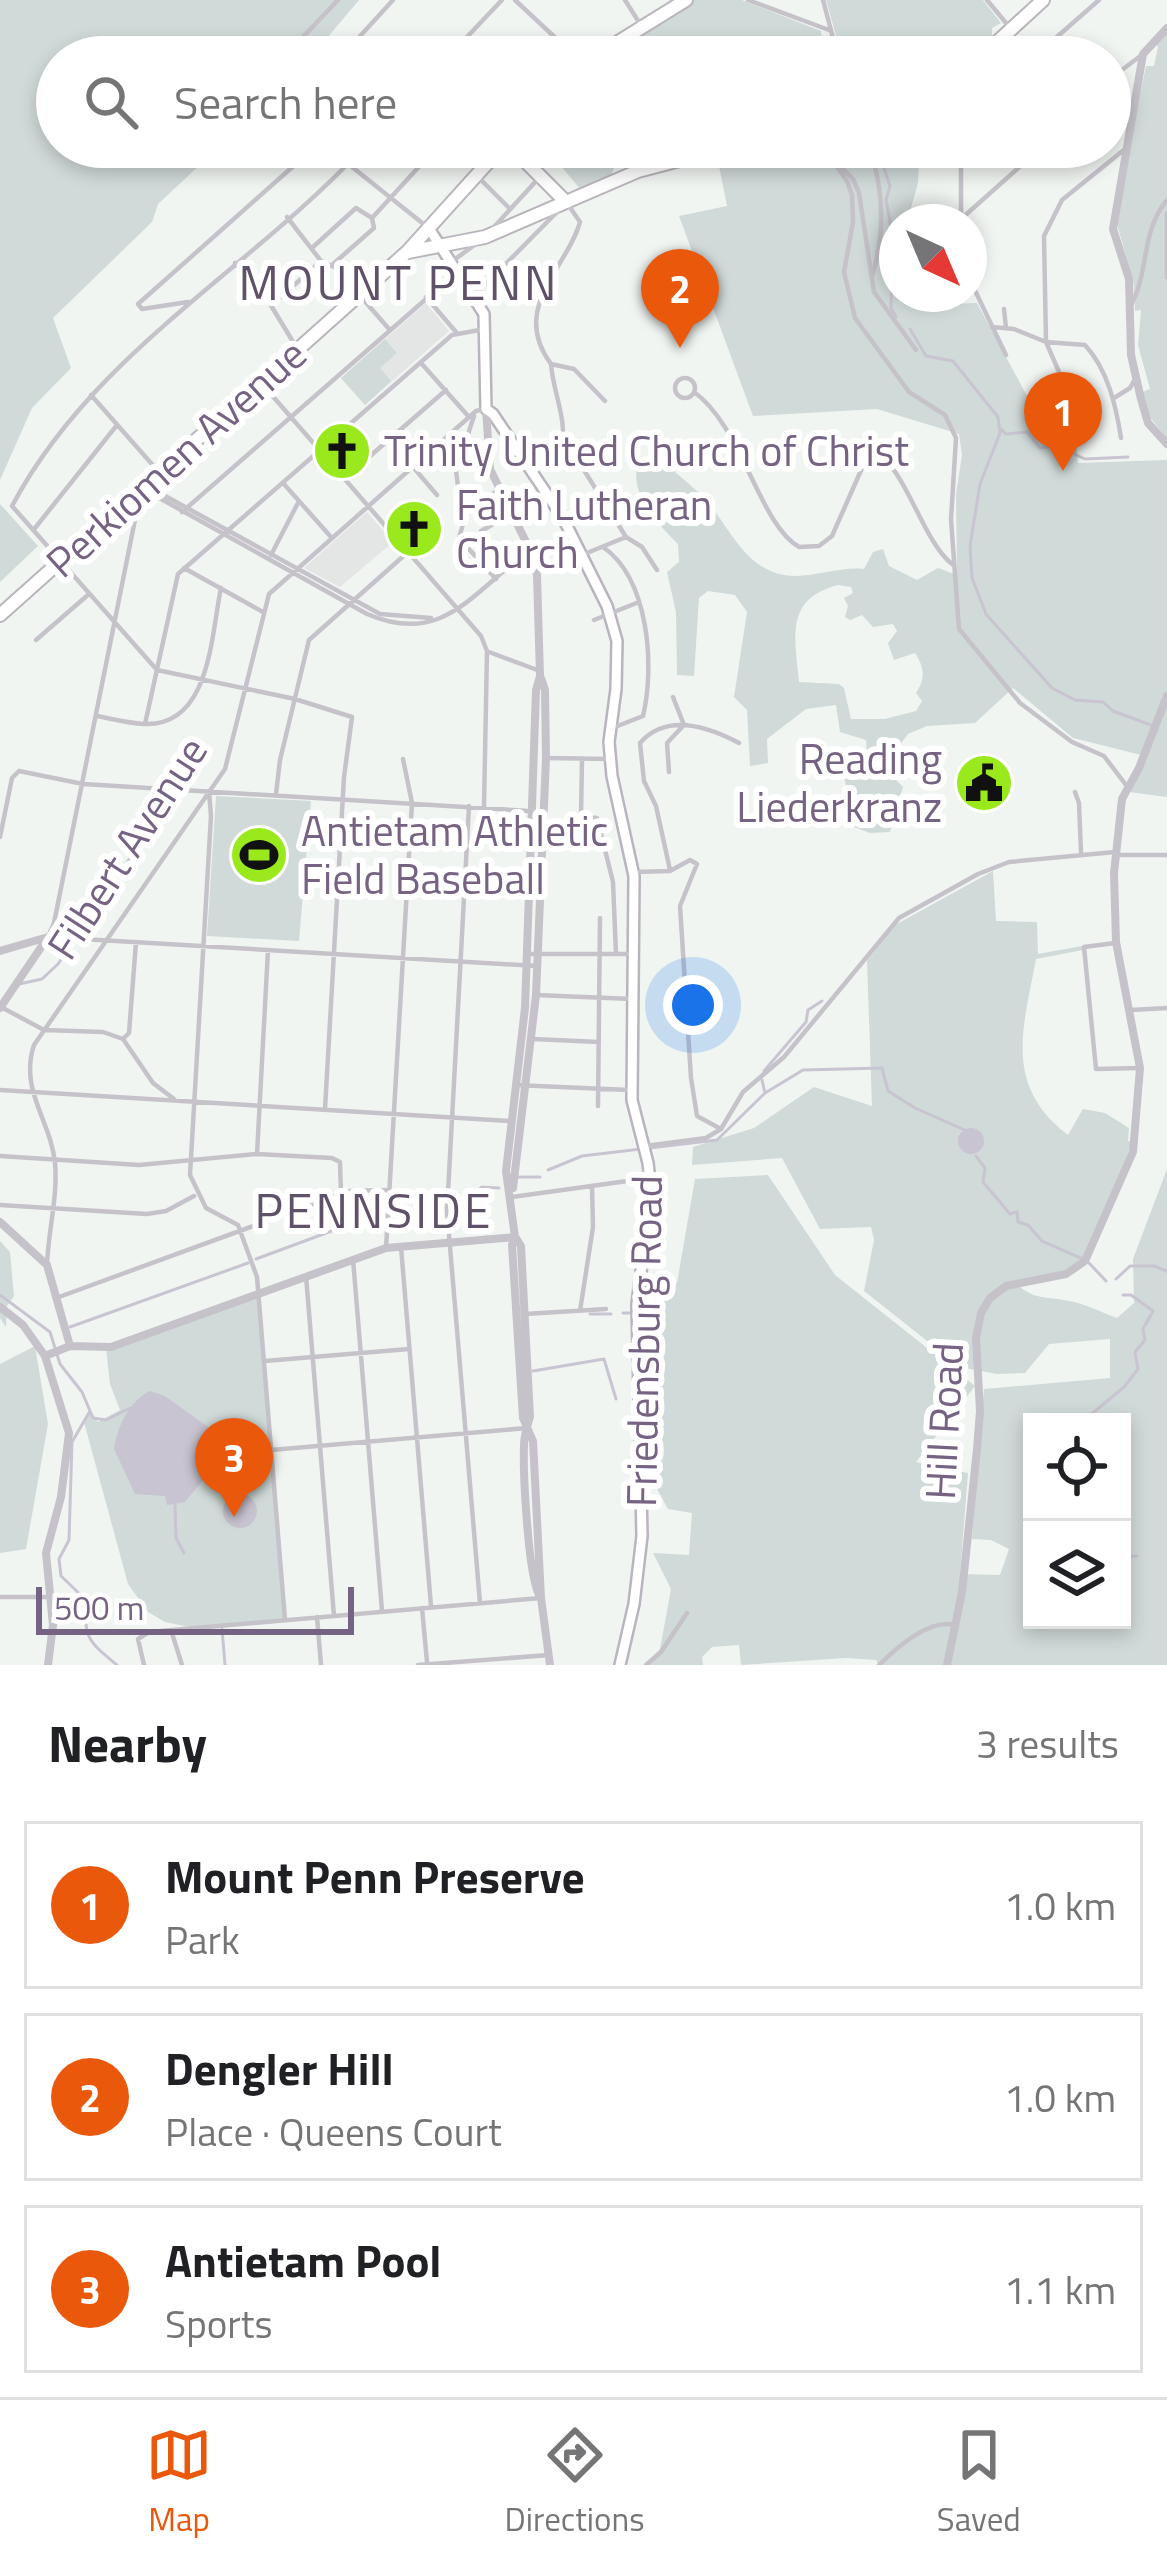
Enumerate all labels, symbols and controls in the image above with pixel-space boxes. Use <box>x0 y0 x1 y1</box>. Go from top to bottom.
search box <box>36 36 1131 168</box>
text: Search here <box>174 68 397 136</box>
icon: search <box>78 69 144 135</box>
north arrow <box>879 204 987 312</box>
district label: MOUNT PENN <box>238 246 560 319</box>
pin: 2 <box>641 249 719 348</box>
street label: Perkiomen Avenue <box>31 323 320 592</box>
pin: 1 <box>1024 372 1102 471</box>
place label: Trinity United Church of Christ <box>384 418 909 482</box>
church icon: Trinity United Church of Christ <box>311 420 373 482</box>
place label: Faith Lutheran Church <box>456 472 712 584</box>
church icon: Faith Lutheran Church <box>383 498 445 560</box>
street label: Filbert Avenue <box>30 723 222 971</box>
place label: Reading Liederkranz <box>736 726 942 838</box>
public building icon: Reading Liederkranz <box>953 752 1015 814</box>
place label: Antietam Athletic Field Baseball <box>301 798 608 910</box>
sports icon: Antietam Athletic Field Baseball <box>228 824 290 886</box>
your location <box>663 975 723 1035</box>
district label: PENNSIDE <box>254 1174 494 1247</box>
street label: Friedensburg Road <box>608 1174 678 1508</box>
street label: Hill Road <box>907 1341 979 1501</box>
map controls <box>1023 1413 1131 1629</box>
button: locate <box>1023 1413 1131 1521</box>
pin: 3 <box>195 1418 273 1517</box>
button: layers <box>1023 1521 1131 1629</box>
scale bar <box>36 1581 354 1634</box>
text: 500 m <box>54 1583 144 1633</box>
text: Nearby <box>48 1704 207 1782</box>
text: 3 results <box>976 1714 1119 1773</box>
text: Mount Penn Preserve <box>165 1842 585 1910</box>
text: 1 <box>79 1876 101 1935</box>
text: 1.0 km <box>1004 1876 1116 1935</box>
text: Park <box>165 1910 240 1969</box>
text: Dengler Hill <box>165 2034 394 2102</box>
text: 2 <box>79 2068 101 2127</box>
text: 1.0 km <box>1004 2068 1116 2127</box>
text: Place · Queens Court <box>165 2102 502 2161</box>
text: Antietam Pool <box>165 2226 441 2294</box>
text: 3 <box>79 2260 101 2319</box>
text: 1.1 km <box>1004 2260 1116 2319</box>
text: Sports <box>165 2294 273 2353</box>
tab: Map <box>146 2422 212 2544</box>
tab: Directions <box>505 2422 644 2544</box>
tab: Saved <box>937 2422 1021 2544</box>

